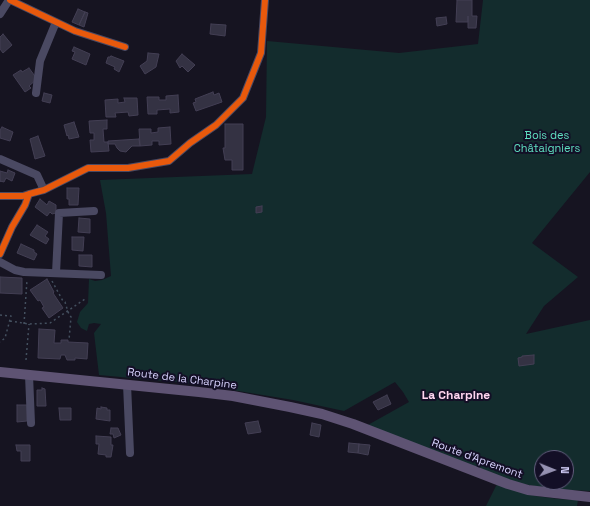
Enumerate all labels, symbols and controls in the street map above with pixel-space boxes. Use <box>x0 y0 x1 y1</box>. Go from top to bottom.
park label: Bois des Châtaigniers <box>514 129 580 155</box>
street label: Route de la Charpine <box>126 366 238 392</box>
district label: La Charpine <box>422 389 490 403</box>
street label: Route d'Apremont <box>430 436 524 482</box>
north arrow <box>534 450 574 490</box>
text: N <box>558 466 572 474</box>

